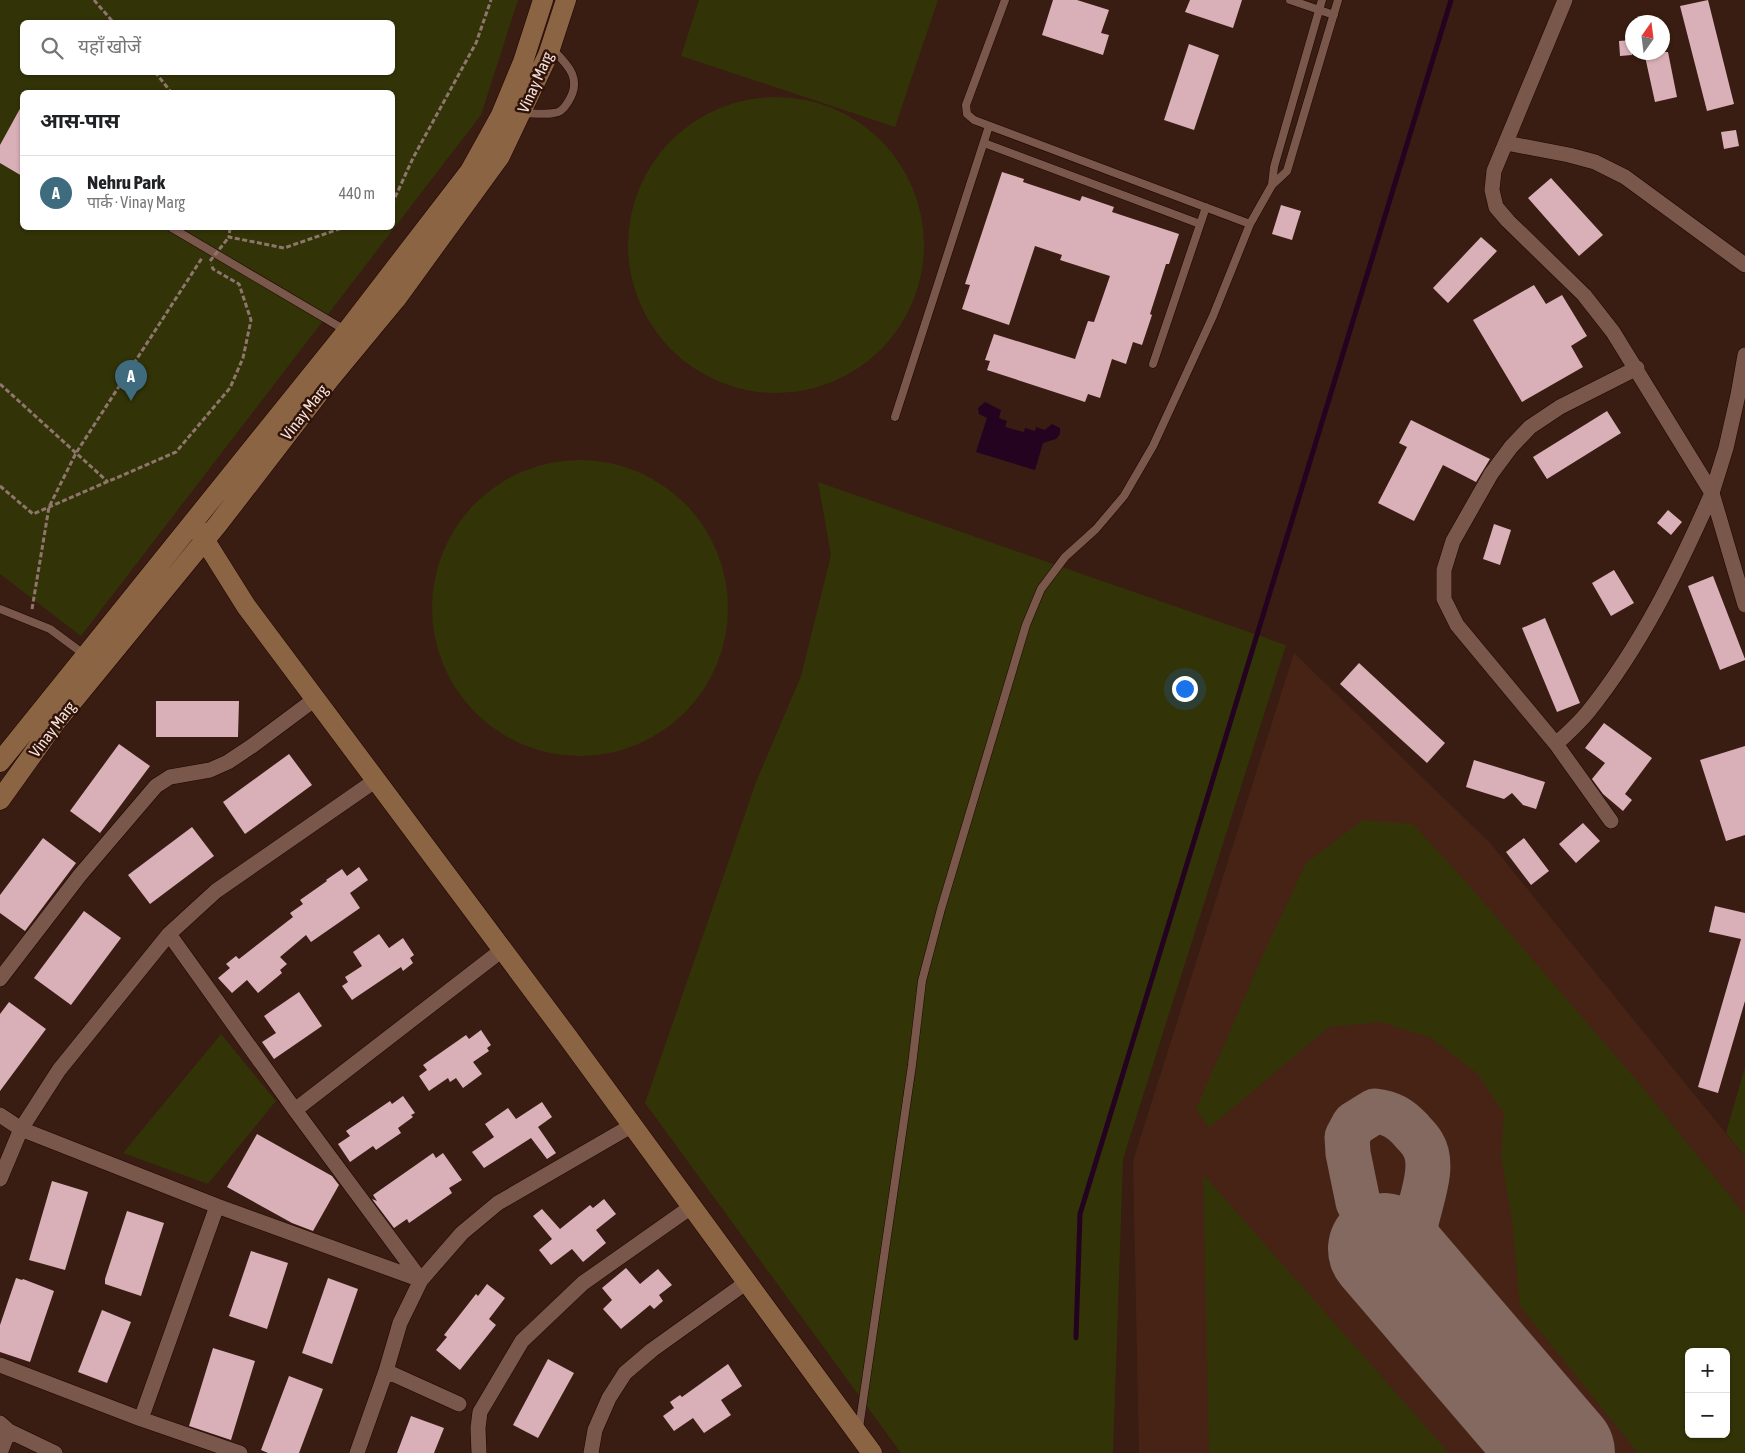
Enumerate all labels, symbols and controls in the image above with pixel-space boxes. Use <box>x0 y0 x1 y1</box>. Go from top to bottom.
north arrow <box>1625 15 1670 60</box>
search box <box>20 20 395 75</box>
icon: search <box>38 34 66 62</box>
text: यहाँ खोजें <box>78 35 141 57</box>
street label: Vinay Marg <box>514 49 557 116</box>
text: आस-पास <box>40 108 119 132</box>
text: Nehru Park <box>87 171 165 193</box>
text: A <box>52 184 60 202</box>
text: 440 m <box>339 184 375 202</box>
text: पार्क · Vinay Marg <box>87 193 185 211</box>
pin: A <box>115 360 147 401</box>
street label: Vinay Marg <box>277 381 332 444</box>
your location <box>1172 676 1198 702</box>
street label: Vinay Marg <box>25 698 80 761</box>
map controls <box>1685 1348 1730 1438</box>
button: + <box>1685 1348 1730 1393</box>
button: − <box>1685 1393 1730 1438</box>

